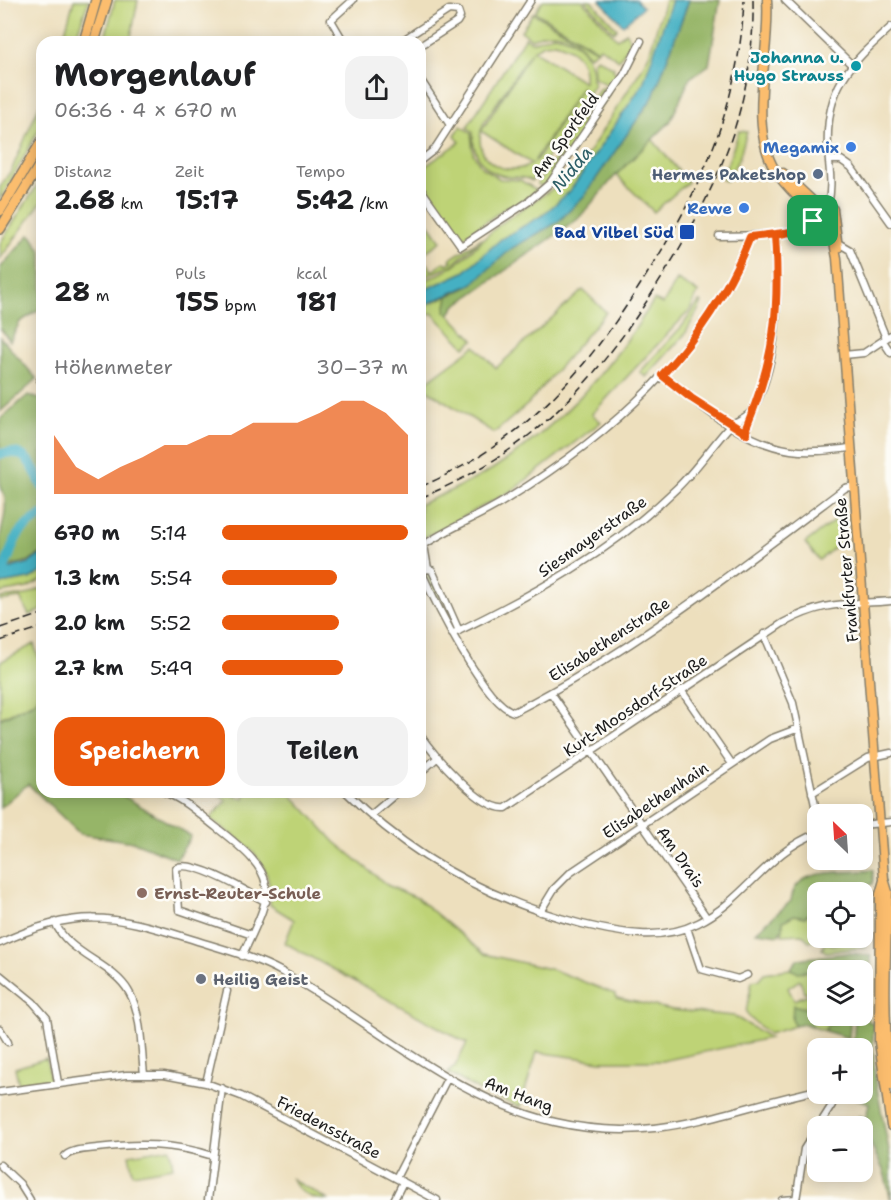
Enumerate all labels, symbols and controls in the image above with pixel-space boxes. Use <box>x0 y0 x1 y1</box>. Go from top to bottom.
place label: Johanna u. Hugo Strauss <box>734 47 844 86</box>
text: Morgenlauf <box>54 52 256 97</box>
button: share <box>345 56 408 119</box>
marker: Johanna u. Hugo Strauss <box>849 59 863 73</box>
street label: Am Sportfeld <box>527 88 603 182</box>
text: 06:36 · 4 × 670 m <box>54 97 237 123</box>
place label: Megamix <box>763 137 839 158</box>
marker: Megamix <box>844 140 858 154</box>
water label: Nidda <box>546 141 598 197</box>
text: Distanz <box>54 161 112 182</box>
text: Zeit <box>175 161 204 182</box>
text: Tempo <box>296 161 345 182</box>
place label: Hermes Paketshop <box>652 164 806 185</box>
marker: Hermes Paketshop <box>811 167 825 181</box>
text: 2.68 <box>54 182 115 217</box>
text: 15:17 <box>175 182 239 217</box>
text: 5:42 <box>296 182 354 217</box>
text: km <box>115 193 143 214</box>
text: /km <box>354 193 388 214</box>
pin <box>787 195 838 246</box>
place label: Rewe <box>687 198 732 219</box>
marker: Rewe <box>737 201 751 215</box>
icon: arrive <box>796 204 829 237</box>
place label: Bad Vilbel Süd <box>554 222 674 243</box>
marker: Bad Vilbel Süd <box>678 223 696 241</box>
text: Puls <box>175 263 206 284</box>
text: kcal <box>296 263 327 284</box>
text: 28 <box>54 274 90 309</box>
text: 155 <box>175 284 219 319</box>
text: 181 <box>296 284 337 319</box>
text: m <box>90 285 109 306</box>
text: bpm <box>219 295 257 316</box>
text: Höhenmeter <box>54 354 173 380</box>
text: 30–37 m <box>316 354 408 380</box>
street label: Siesmayerstraße <box>534 491 651 582</box>
street label: Frankfurter Straße <box>830 497 863 643</box>
text: 670 m <box>54 520 120 546</box>
text: 5:14 <box>150 520 187 546</box>
text: 1.3 km <box>54 565 120 591</box>
text: 5:54 <box>150 565 192 591</box>
street label: Elisabethenstraße <box>545 592 674 686</box>
text: 2.0 km <box>54 610 125 636</box>
text: 5:52 <box>150 610 192 636</box>
street label: Kurt-Moosdorf-Straße <box>559 649 711 761</box>
text: 2.7 km <box>54 655 123 681</box>
text: 5:49 <box>150 655 193 681</box>
button: Speichern <box>54 717 225 786</box>
button: Teilen <box>237 717 408 786</box>
street label: Elisabethenhain <box>598 757 713 844</box>
north arrow <box>807 804 873 870</box>
map controls <box>807 804 873 1182</box>
street label: Am Drais <box>652 823 709 892</box>
button: locate <box>807 882 873 948</box>
place label: Ernst-Reuter-Schule <box>154 883 322 904</box>
marker: Ernst-Reuter-Schule <box>135 886 149 900</box>
button: layers <box>807 960 873 1026</box>
place label: Heilig Geist <box>213 969 309 990</box>
marker: Heilig Geist <box>194 972 208 986</box>
button: + <box>807 1038 873 1104</box>
street label: Am Hang <box>482 1072 556 1117</box>
street label: Friedensstraße <box>273 1091 384 1164</box>
button: − <box>807 1116 873 1182</box>

